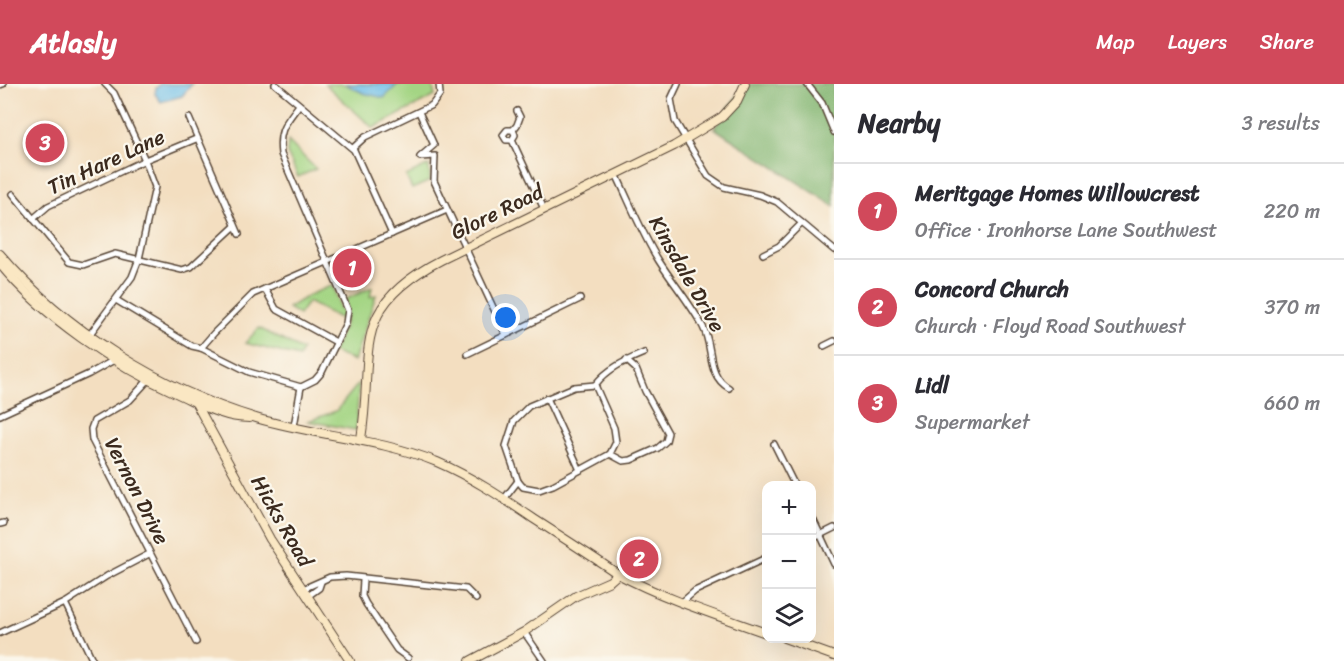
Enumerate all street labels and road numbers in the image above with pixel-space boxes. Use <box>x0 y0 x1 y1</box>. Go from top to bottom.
street label: Tin Hare Lane <box>41 118 171 206</box>
street label: Glore Road <box>444 172 552 251</box>
street label: Kinsdale Drive <box>638 208 736 340</box>
street label: Vernon Drive <box>94 430 180 552</box>
street label: Hicks Road <box>240 468 325 576</box>

